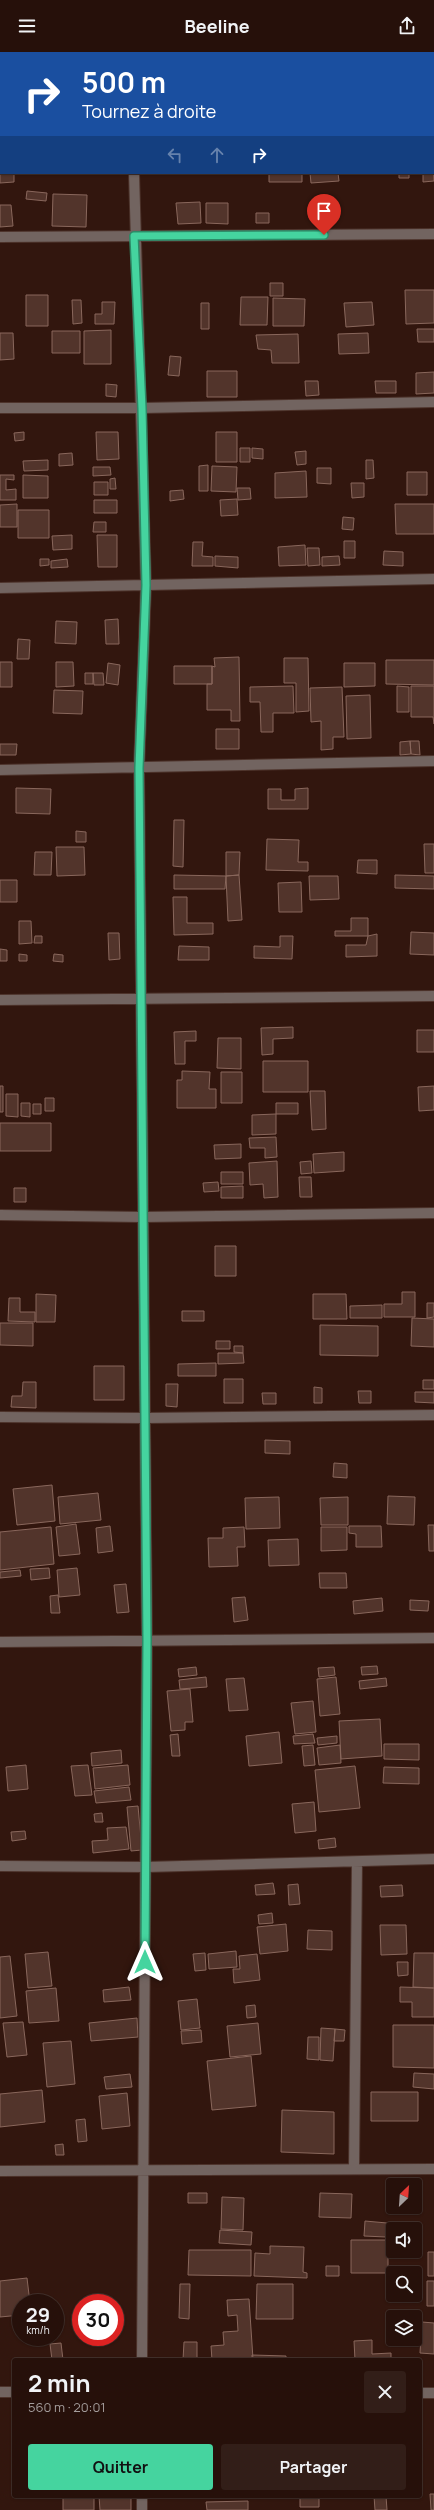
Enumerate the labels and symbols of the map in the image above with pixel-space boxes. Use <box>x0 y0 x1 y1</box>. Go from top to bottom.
pin <box>307 194 341 235</box>
position arrow <box>124 1941 166 1983</box>
north arrow <box>386 2178 422 2214</box>
speed limit sign: 30 <box>72 2294 124 2346</box>

